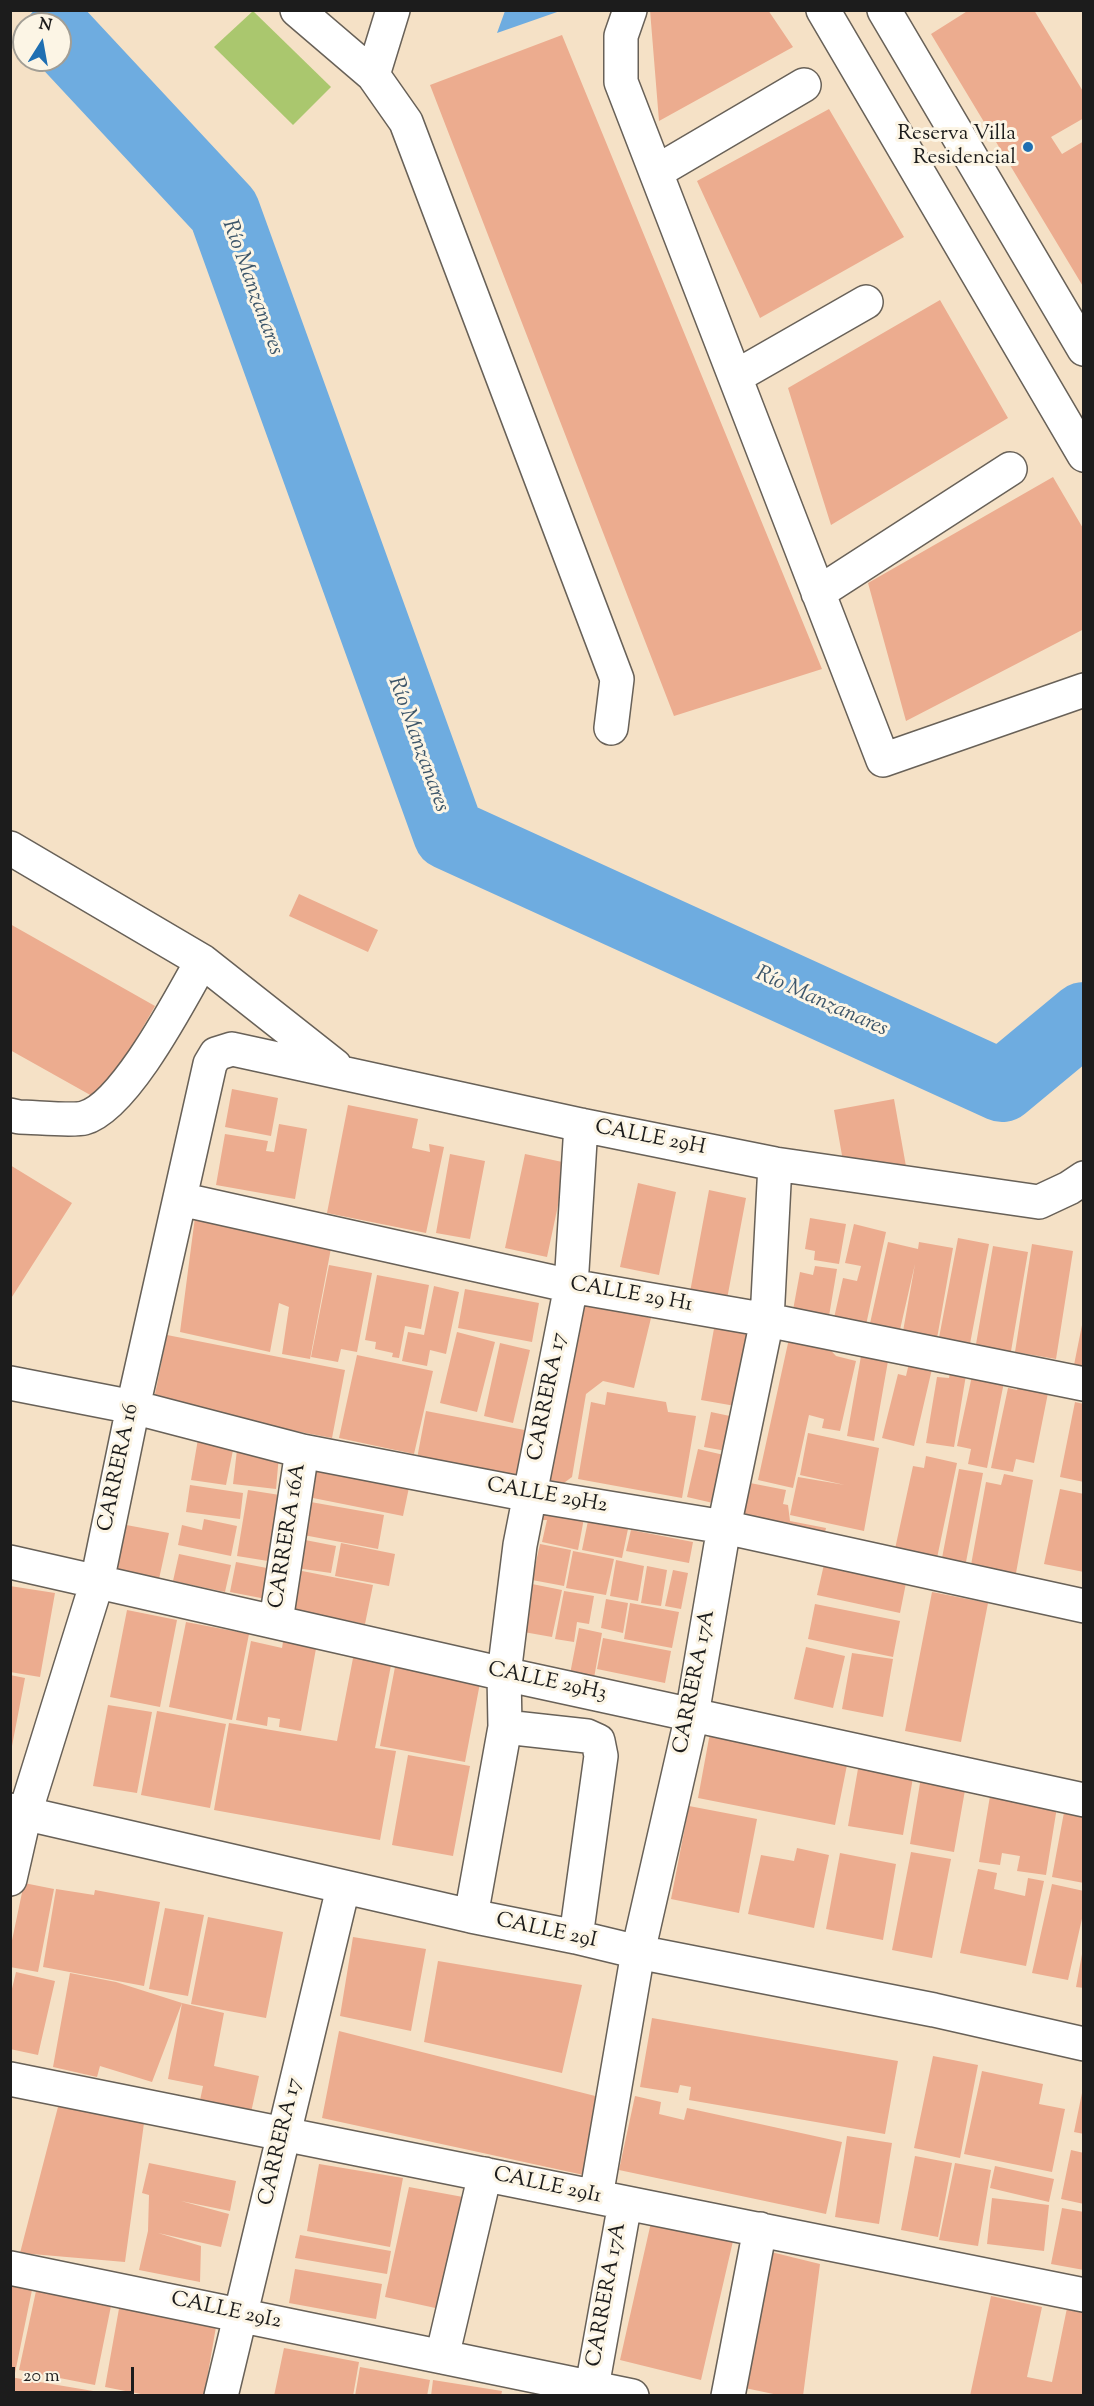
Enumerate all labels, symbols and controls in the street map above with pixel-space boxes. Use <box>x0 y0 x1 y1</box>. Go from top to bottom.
north arrow <box>12 12 72 72</box>
text: N <box>37 13 54 38</box>
place label: Reserva Villa Residencial <box>898 122 1016 172</box>
marker: Reserva Villa Residencial <box>1021 140 1035 154</box>
water label: Río Manzanares <box>214 217 288 359</box>
water label: Río Manzanares <box>380 674 454 816</box>
water label: Río Manzanares <box>751 962 891 1044</box>
street label: CALLE 29H <box>593 1116 707 1162</box>
street label: CALLE 29 H1 <box>568 1273 694 1319</box>
street label: CARRERA 17 <box>524 1331 574 1463</box>
street label: CARRERA 16 <box>94 1402 146 1534</box>
street label: CARRERA 16A <box>265 1462 313 1610</box>
street label: CALLE 29H2 <box>485 1474 609 1520</box>
street label: CARRERA 17A <box>670 1608 722 1756</box>
street label: CALLE 29H3 <box>485 1658 609 1708</box>
street label: CALLE 29I <box>493 1909 599 1955</box>
street label: CARRERA 17 <box>255 2076 309 2208</box>
street label: CALLE 29I1 <box>491 2163 603 2211</box>
street label: CARRERA 17A <box>583 2221 633 2369</box>
street label: CALLE 29I2 <box>168 2288 284 2336</box>
scale bar <box>15 2355 136 2393</box>
text: 20 m <box>23 2364 60 2390</box>

